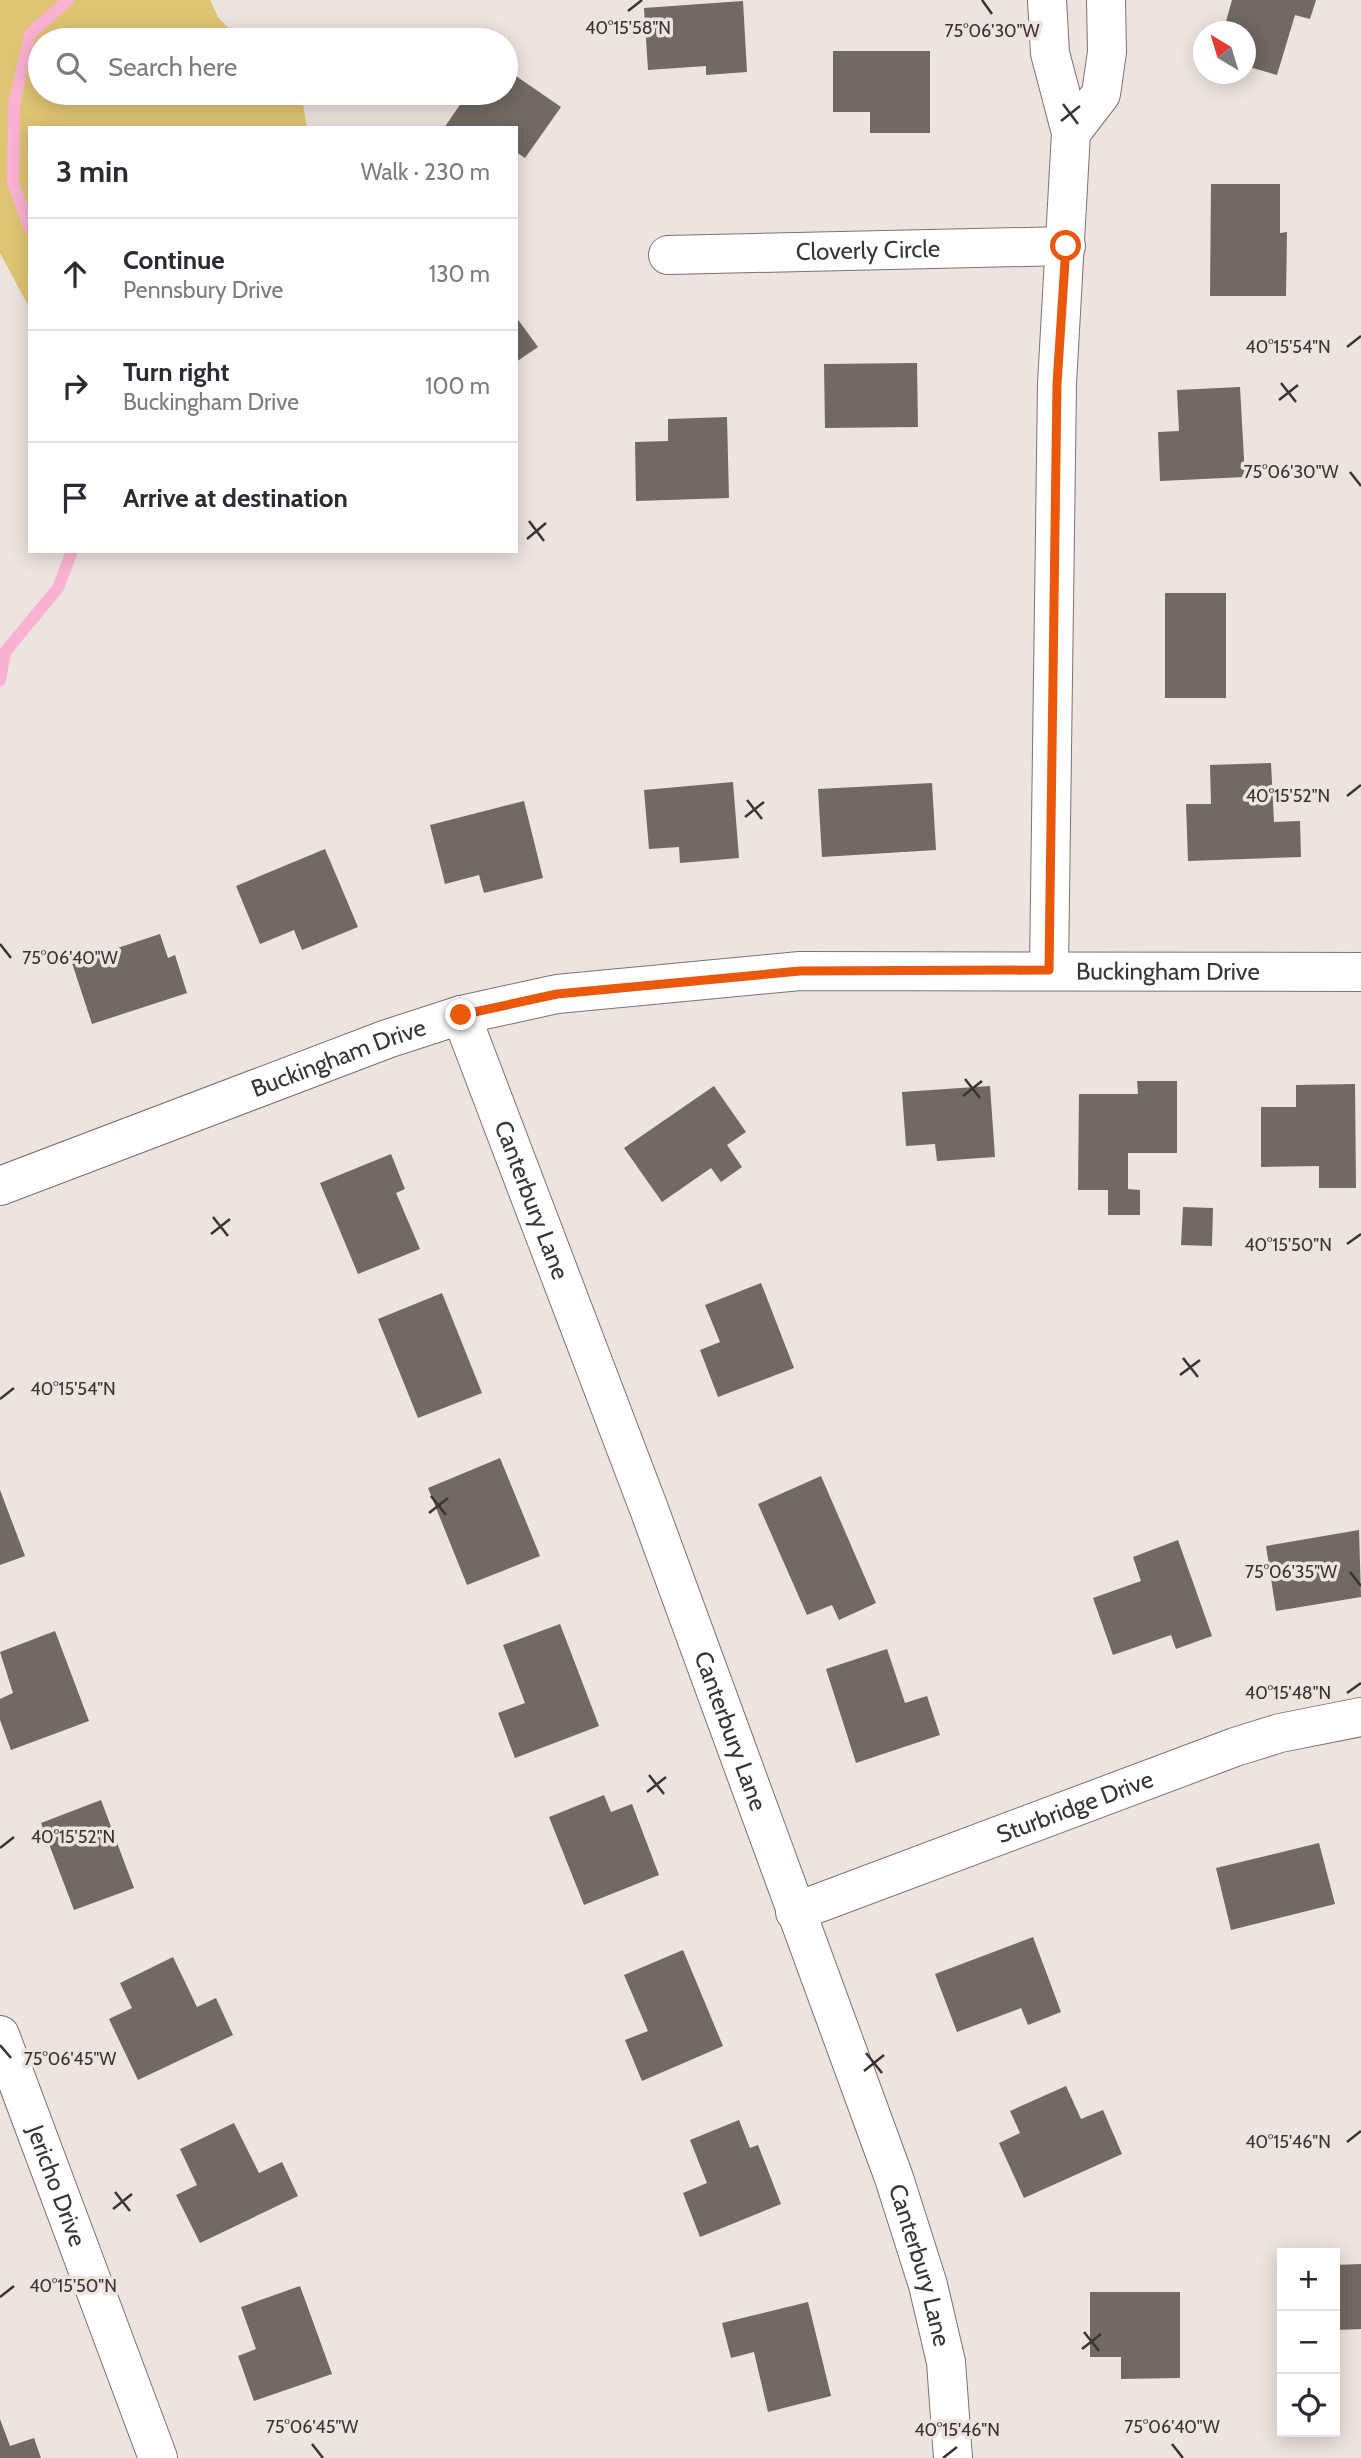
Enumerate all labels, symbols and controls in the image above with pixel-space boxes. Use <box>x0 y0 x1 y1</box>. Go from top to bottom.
text: 40°15'58"N <box>585 17 671 39</box>
text: 75°06'30"W <box>944 20 1040 42</box>
north arrow <box>1193 21 1256 84</box>
search box <box>28 28 518 105</box>
icon: search <box>52 48 90 86</box>
text: Search here <box>108 51 237 83</box>
text: 3 min <box>56 153 129 190</box>
text: Walk · 230 m <box>361 158 490 186</box>
route start <box>1050 230 1081 261</box>
street label: Cloverly Circle <box>795 234 940 266</box>
text: Continue <box>123 244 225 276</box>
icon: ahead <box>56 255 94 293</box>
text: 130 m <box>429 260 490 288</box>
text: Pennsbury Drive <box>123 276 283 304</box>
text: 40°15'54"N <box>1245 336 1331 358</box>
text: Turn right <box>123 356 229 388</box>
icon: right <box>56 367 94 405</box>
text: 100 m <box>425 372 490 400</box>
text: Buckingham Drive <box>123 388 299 416</box>
text: 75°06'30"W <box>1243 461 1339 483</box>
icon: arrive <box>56 479 94 517</box>
text: Arrive at destination <box>123 482 348 514</box>
text: 40°15'52"N <box>1246 785 1330 807</box>
text: 75°06'40"W <box>22 947 118 969</box>
street label: Buckingham Drive <box>1076 956 1260 986</box>
route end <box>445 999 476 1030</box>
street label: Buckingham Drive <box>247 1012 429 1103</box>
street label: Canterbury Lane <box>489 1116 575 1283</box>
text: 40°15'50"N <box>1244 1234 1332 1256</box>
text: 40°15'54"N <box>30 1378 116 1400</box>
text: 75°06'35"W <box>1245 1561 1337 1583</box>
street label: Canterbury Lane <box>688 1647 773 1815</box>
text: 40°15'48"N <box>1245 1682 1331 1704</box>
street label: Sturbridge Drive <box>993 1764 1157 1849</box>
text: 40°15'52"N <box>31 1826 115 1848</box>
text: 75°06'45"W <box>24 2048 116 2070</box>
street label: Jericho Drive <box>21 2120 93 2250</box>
text: 40°15'46"N <box>1245 2131 1331 2153</box>
street label: Canterbury Lane <box>883 2180 957 2349</box>
map controls <box>1277 2248 1340 2437</box>
button: + <box>1277 2248 1340 2311</box>
text: 40°15'50"N <box>29 2275 117 2297</box>
button: − <box>1277 2311 1340 2374</box>
button: locate <box>1277 2374 1340 2437</box>
text: 75°06'45"W <box>266 2416 358 2438</box>
text: 75°06'40"W <box>1124 2416 1220 2438</box>
text: 40°15'46"N <box>914 2419 1000 2441</box>

